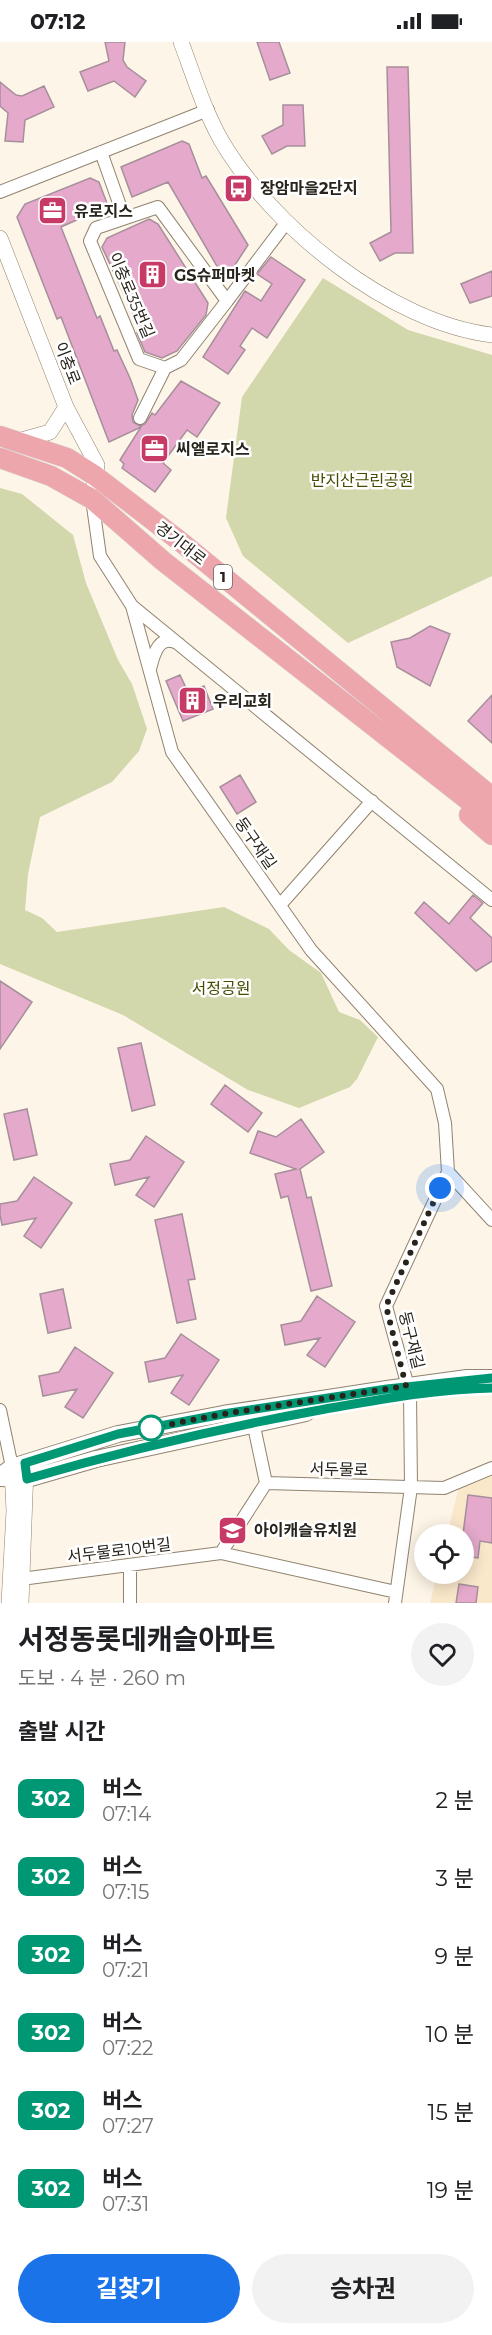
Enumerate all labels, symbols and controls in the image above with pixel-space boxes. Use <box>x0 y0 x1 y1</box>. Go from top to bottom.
text: 07:12 <box>30 8 85 35</box>
bus stop icon: 장암마을2단지 <box>223 172 255 204</box>
place label: 장암마을2단지 <box>260 179 358 198</box>
office icon: 유로지스 <box>37 195 69 227</box>
place label: 유로지스 <box>74 202 133 221</box>
street label: 이충로35번길 <box>105 249 158 341</box>
building icon: GS슈퍼마켓 <box>137 259 169 291</box>
place label: GS슈퍼마켓 <box>174 266 255 285</box>
street label: 이충로 <box>51 339 84 387</box>
office icon: 씨엘로지스 <box>139 433 171 465</box>
place label: 씨엘로지스 <box>176 440 250 459</box>
park label: 반지산근린공원 <box>310 471 414 490</box>
street label: 경기대로 <box>152 518 210 569</box>
road number: 1 <box>214 565 232 589</box>
building icon: 우리교회 <box>176 685 208 717</box>
place label: 우리교회 <box>213 692 272 711</box>
street label: 둥구재길 <box>231 814 280 873</box>
park label: 서정공원 <box>192 979 250 998</box>
your location <box>425 1173 455 1203</box>
street label: 둥구재길 <box>395 1309 428 1371</box>
unlabelled marker <box>138 1415 164 1441</box>
street label: 서두물로 <box>309 1459 369 1480</box>
school or university icon: 아이캐슬유치원 <box>217 1514 249 1546</box>
place label: 아이캐슬유치원 <box>254 1521 357 1540</box>
map controls <box>414 1524 474 1584</box>
button: locate <box>414 1524 474 1584</box>
street label: 서두물로10번길 <box>66 1535 172 1566</box>
text: 서정동롯데캐슬아파트 <box>18 1622 276 1656</box>
button: heart <box>411 1623 474 1686</box>
text: 도보 · 4 분 · 260 m <box>18 1666 186 1690</box>
text: 출발 시간 <box>18 1718 105 1745</box>
text: 버스 <box>102 1775 142 1802</box>
text: 302 <box>32 1786 71 1811</box>
text: 2 분 <box>435 1787 474 1814</box>
text: 07:14 <box>102 1802 151 1826</box>
text: 버스 <box>102 1853 142 1880</box>
text: 302 <box>32 1864 71 1889</box>
text: 3 분 <box>436 1865 474 1892</box>
text: 07:15 <box>102 1880 149 1904</box>
text: 버스 <box>102 1931 142 1958</box>
text: 302 <box>32 1942 71 1967</box>
text: 9 분 <box>435 1943 474 1970</box>
text: 07:21 <box>102 1958 149 1982</box>
text: 버스 <box>102 2009 142 2036</box>
text: 302 <box>32 2020 71 2045</box>
text: 10 분 <box>425 2021 474 2048</box>
text: 07:22 <box>102 2036 153 2060</box>
text: 버스 <box>102 2087 142 2114</box>
text: 302 <box>32 2098 71 2123</box>
text: 15 분 <box>428 2099 474 2126</box>
text: 07:27 <box>102 2114 154 2138</box>
text: 버스 <box>102 2165 142 2192</box>
text: 302 <box>32 2176 71 2201</box>
text: 19 분 <box>427 2177 474 2204</box>
text: 07:31 <box>102 2192 149 2216</box>
button: 길찾기 <box>18 2254 240 2323</box>
button: 승차권 <box>252 2254 474 2323</box>

